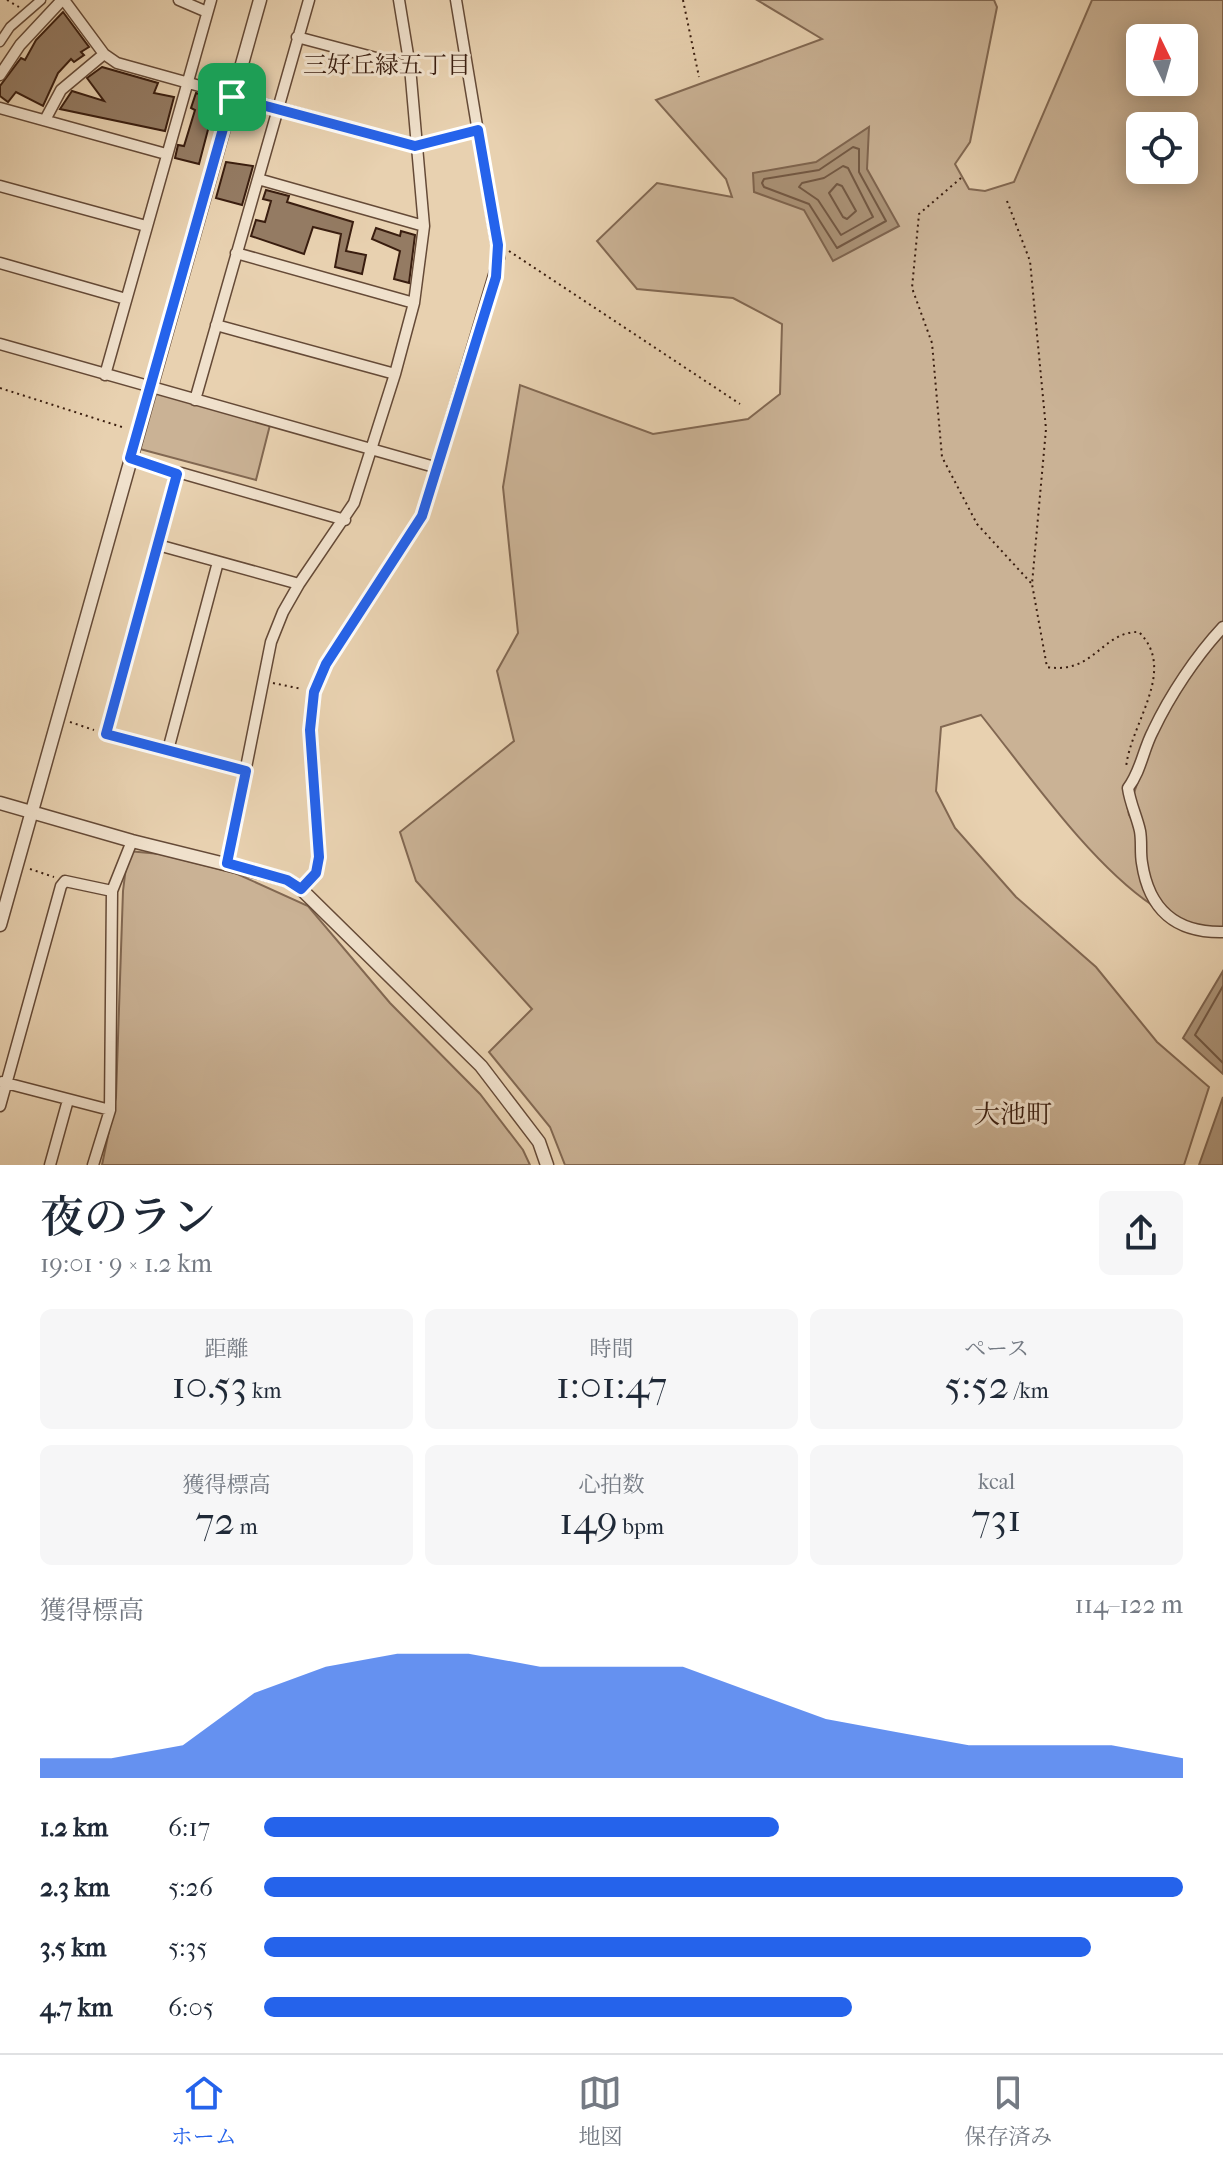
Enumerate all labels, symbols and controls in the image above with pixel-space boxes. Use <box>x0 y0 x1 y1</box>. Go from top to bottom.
north arrow <box>1126 24 1198 96</box>
map controls <box>1126 24 1198 184</box>
district label: 三好丘緑五丁目 <box>303 51 471 79</box>
pin <box>198 63 266 131</box>
icon: arrive <box>210 75 254 119</box>
button: locate <box>1126 112 1198 184</box>
district label: 大池町 <box>974 1099 1052 1130</box>
button: share <box>1099 1191 1183 1275</box>
text: 夜のラン <box>40 1192 216 1243</box>
text: 19:01 · 9 × 1.2 km <box>40 1248 212 1279</box>
text: 距離 <box>204 1336 249 1362</box>
text: 時間 <box>589 1336 634 1362</box>
text: ペース <box>964 1336 1029 1362</box>
text: 10.53 <box>171 1362 247 1408</box>
text: 1:01:47 <box>556 1362 667 1408</box>
text: 5:52 <box>944 1362 1009 1408</box>
text: km <box>247 1378 282 1404</box>
text: /km <box>1009 1378 1049 1404</box>
text: kcal <box>978 1469 1015 1495</box>
text: 獲得標高 <box>182 1472 271 1498</box>
text: 心拍数 <box>578 1472 645 1498</box>
text: 731 <box>972 1495 1021 1541</box>
text: 72 <box>195 1498 235 1544</box>
text: 149 <box>559 1498 618 1544</box>
text: m <box>235 1514 258 1540</box>
text: bpm <box>618 1514 664 1540</box>
text: 114–122 m <box>1075 1589 1183 1620</box>
text: 獲得標高 <box>40 1595 144 1626</box>
text: 1.2 km <box>40 1812 108 1843</box>
text: 6:17 <box>168 1812 210 1843</box>
text: 2.3 km <box>40 1872 110 1903</box>
text: 5:26 <box>168 1872 213 1903</box>
text: 3.5 km <box>40 1932 106 1963</box>
text: 5:35 <box>168 1932 207 1963</box>
text: 4.7 km <box>40 1992 113 2023</box>
text: 6:05 <box>168 1992 214 2023</box>
tab: ホーム <box>171 2071 237 2150</box>
tab: 地図 <box>578 2071 622 2150</box>
tab: 保存済み <box>964 2071 1052 2150</box>

